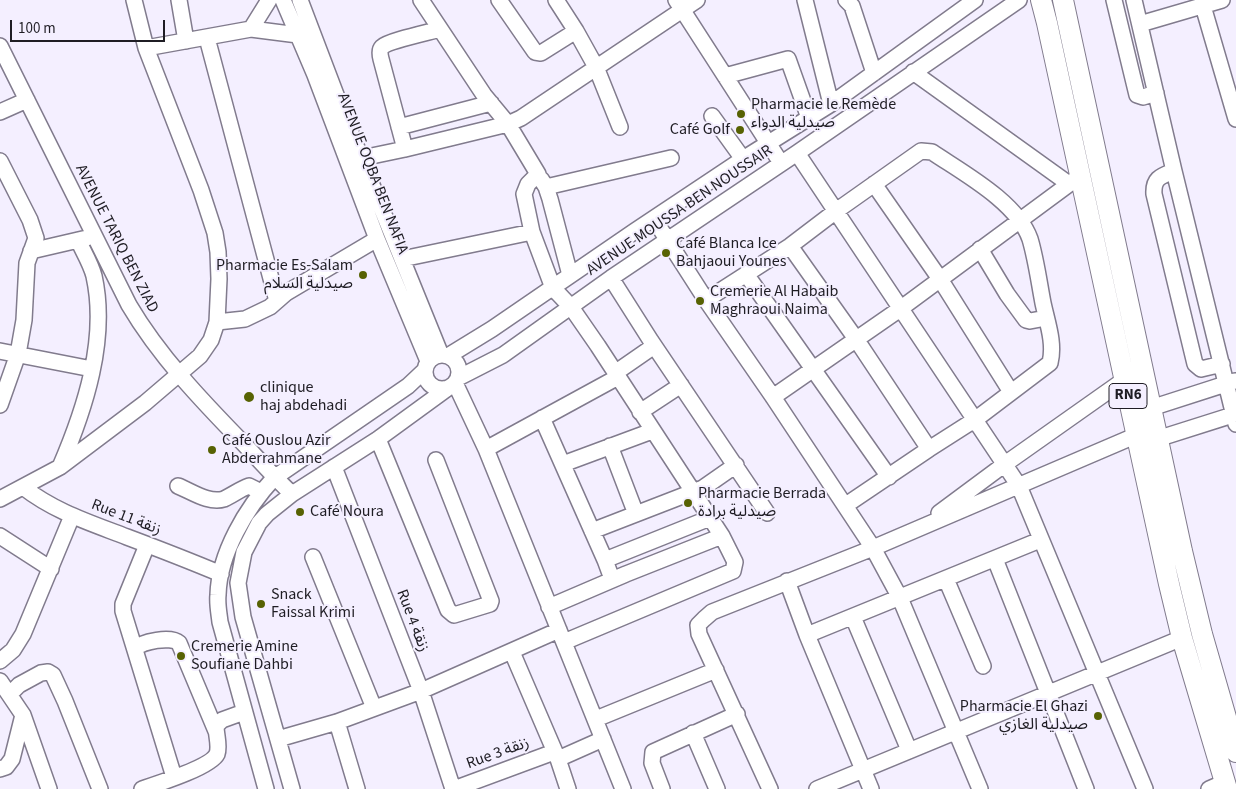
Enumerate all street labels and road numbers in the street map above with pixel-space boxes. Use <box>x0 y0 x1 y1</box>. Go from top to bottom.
street label: AVENUE OQBA BEN NAFIA <box>332 91 412 257</box>
street label: AVENUE MOUSSA BEN NOUSSAIR <box>583 142 777 280</box>
street label: AVENUE TARIQ BEN ZIAD <box>70 162 162 316</box>
road number: RN6 <box>1109 384 1147 408</box>
street label: Rue 11 زنقة <box>88 496 164 540</box>
street label: Rue 4 زنقة <box>391 587 433 655</box>
street label: Rue 3 زنقة <box>464 734 532 774</box>

